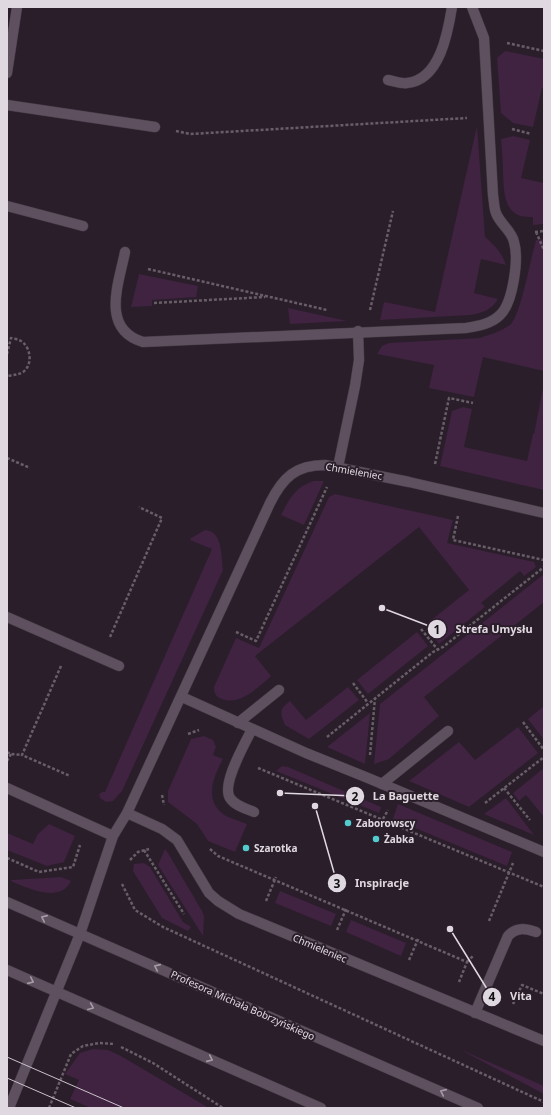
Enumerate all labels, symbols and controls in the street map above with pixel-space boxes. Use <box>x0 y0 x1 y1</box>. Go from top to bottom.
street label: Chmieleniec <box>324 459 384 483</box>
callout: Strefa Umysłu <box>427 618 540 641</box>
text: 1 <box>434 621 440 638</box>
text: Strefa Umysłu <box>455 621 533 636</box>
callout: La Baguette <box>345 785 447 808</box>
text: 2 <box>352 788 359 805</box>
text: La Baguette <box>373 788 440 803</box>
place label: Zaborowscy <box>356 816 415 830</box>
marker: Zaborowscy <box>343 818 353 828</box>
place label: Żabka <box>384 832 414 846</box>
marker: Żabka <box>371 834 381 844</box>
place label: Szarotka <box>254 841 297 855</box>
marker: Szarotka <box>241 843 251 853</box>
callout: Inspiracje <box>327 872 417 895</box>
text: 3 <box>334 875 341 892</box>
text: Inspiracje <box>355 875 409 890</box>
one-way arrow <box>41 915 48 923</box>
street label: Chmieleniec <box>291 930 349 966</box>
one-way arrow <box>154 964 161 972</box>
street label: Profesora Michała Bobrzyńskiego <box>169 967 317 1043</box>
one-way arrow <box>27 976 35 984</box>
callout: Vita <box>482 985 540 1008</box>
text: 4 <box>489 988 496 1005</box>
text: Vita <box>510 988 532 1003</box>
one-way arrow <box>88 1003 95 1011</box>
one-way arrow <box>207 1055 214 1063</box>
one-way arrow <box>439 1089 446 1097</box>

